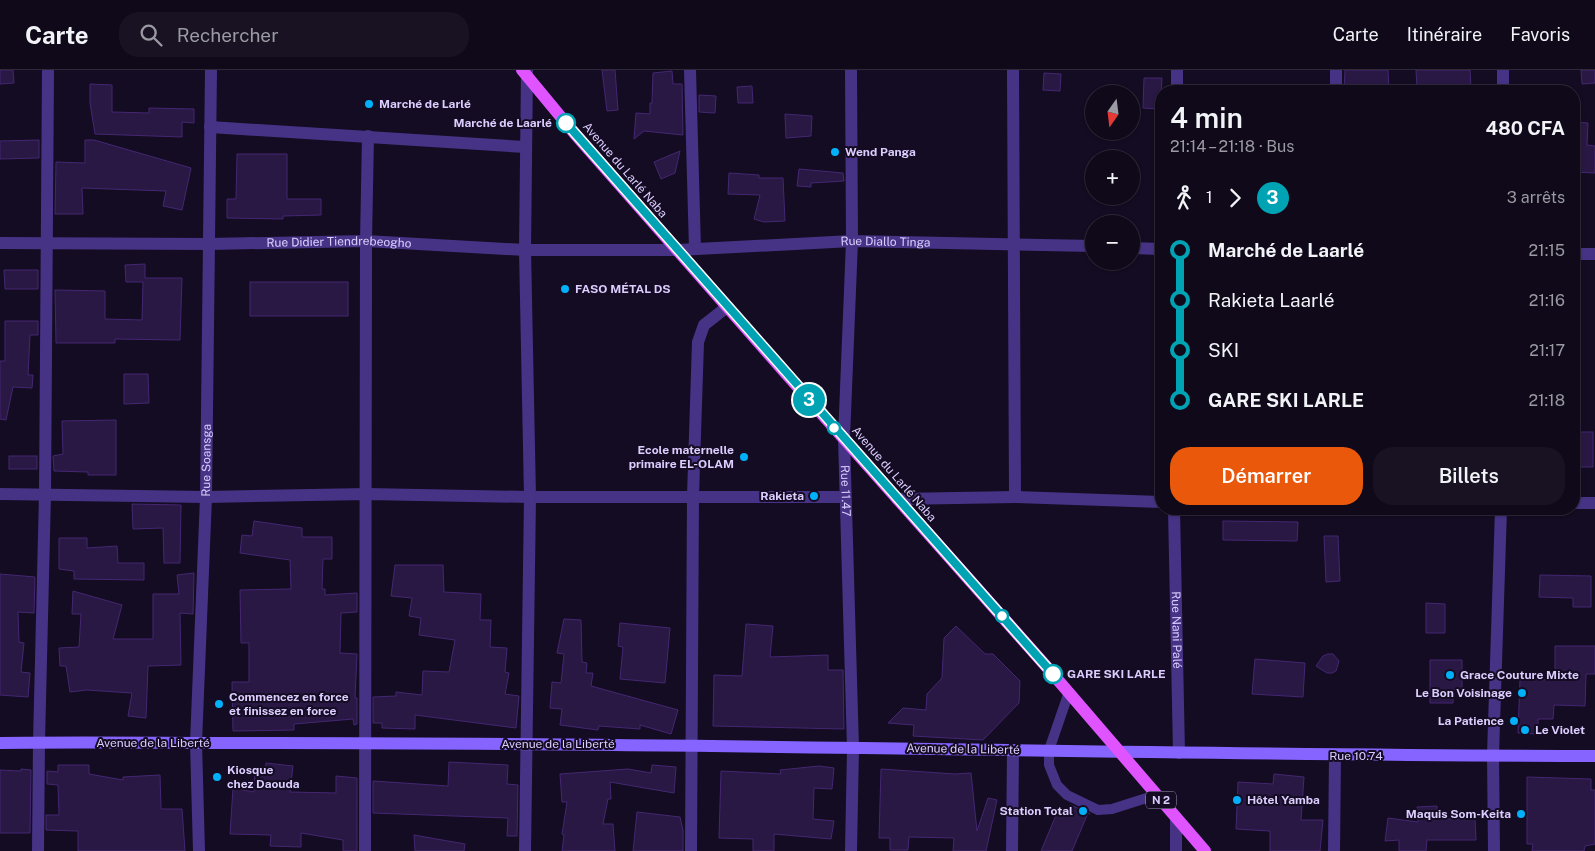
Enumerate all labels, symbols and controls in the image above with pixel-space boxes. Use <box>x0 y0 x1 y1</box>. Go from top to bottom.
search box <box>119 12 469 57</box>
text: Carte <box>25 21 89 49</box>
icon: search <box>137 21 165 49</box>
text: Rechercher <box>177 24 279 46</box>
text: Carte <box>1333 24 1379 45</box>
text: Itinéraire <box>1407 24 1482 45</box>
text: Favoris <box>1510 24 1570 45</box>
north arrow <box>1085 85 1140 140</box>
map controls <box>1085 85 1140 270</box>
place label: Marché de Larlé <box>379 97 471 111</box>
marker: Marché de Larlé <box>363 98 375 110</box>
text: 4 min <box>1170 101 1243 134</box>
marker: Marché de Laarlé <box>556 113 576 133</box>
place label: Marché de Laarlé <box>453 116 552 130</box>
text: 480 CFA <box>1485 117 1565 139</box>
street label: Avenue du Larlé Naba <box>580 120 670 220</box>
text: 21:14 – 21:18 · Bus <box>1170 137 1294 156</box>
place label: Wend Panga <box>845 145 916 159</box>
marker: Wend Panga <box>829 146 841 158</box>
button: + <box>1085 150 1140 205</box>
icon: walk <box>1170 184 1198 212</box>
icon: forward <box>1221 184 1249 212</box>
text: 3 <box>1267 187 1279 208</box>
text: 1 <box>1206 188 1213 207</box>
text: 3 arrêts <box>1507 188 1565 207</box>
button: − <box>1085 215 1140 270</box>
street label: Rue Didier Tiendrebeogho <box>266 234 412 251</box>
street label: Rue Diallo Tinga <box>840 234 931 250</box>
text: Marché de Laarlé <box>1208 239 1364 261</box>
text: 21:15 <box>1529 241 1565 260</box>
place label: FASO MÉTAL DS <box>575 282 671 296</box>
marker: FASO MÉTAL DS <box>559 283 571 295</box>
text: Rakieta Laarlé <box>1208 289 1334 311</box>
text: 21:16 <box>1529 291 1565 310</box>
text: SKI <box>1208 339 1239 361</box>
text: 21:17 <box>1529 341 1565 360</box>
line badge: 3 <box>793 384 825 416</box>
text: 3 <box>803 389 815 410</box>
text: GARE SKI LARLE <box>1208 389 1364 411</box>
text: 21:18 <box>1528 391 1565 410</box>
unlabelled marker <box>827 421 841 435</box>
street label: Rue Soansga <box>199 424 214 497</box>
street label: Avenue du Larlé Naba <box>849 424 939 524</box>
place label: Ecole maternelle primaire EL-OLAM <box>629 443 734 471</box>
button: Démarrer <box>1170 447 1363 505</box>
button: Billets <box>1373 447 1565 505</box>
marker: Ecole maternelle primaire EL-OLAM <box>738 451 750 463</box>
street label: Rue 11.47 <box>838 465 853 517</box>
place label: Rakieta <box>760 489 804 503</box>
marker: Rakieta <box>808 490 820 502</box>
street label: Rue Nani Palé <box>1169 591 1184 669</box>
unlabelled marker <box>995 609 1009 623</box>
marker: GARE SKI LARLE <box>1043 664 1063 684</box>
place label: GARE SKI LARLE <box>1067 667 1166 681</box>
place label: Grace Couture Mixte <box>1460 668 1579 682</box>
marker: Grace Couture Mixte <box>1444 669 1456 681</box>
place label: Le Bon Voisinage <box>1415 686 1512 700</box>
marker: Le Bon Voisinage <box>1516 687 1528 699</box>
place label: Commencez en force et finissez en force <box>229 690 349 718</box>
marker: Commencez en force et finissez en force <box>213 698 225 710</box>
place label: La Patience <box>1438 714 1504 728</box>
marker: La Patience <box>1508 715 1520 727</box>
place label: Le Violet <box>1535 723 1585 737</box>
marker: Le Violet <box>1519 724 1531 736</box>
street label: Avenue de la Liberté <box>96 736 210 750</box>
street label: Avenue de la Liberté <box>501 737 615 751</box>
street label: Avenue de la Liberté <box>906 741 1020 757</box>
street label: Rue 10.74 <box>1329 749 1383 763</box>
place label: Kiosque chez Daouda <box>227 763 300 791</box>
marker: Kiosque chez Daouda <box>211 771 223 783</box>
road number: N 2 <box>1146 792 1176 808</box>
place label: Hôtel Yamba <box>1247 793 1320 807</box>
marker: Hôtel Yamba <box>1231 794 1243 806</box>
place label: Station Total <box>999 804 1073 818</box>
marker: Station Total <box>1077 805 1089 817</box>
place label: Maquis Som-Keita <box>1406 807 1511 821</box>
marker: Maquis Som-Keita <box>1515 808 1527 820</box>

